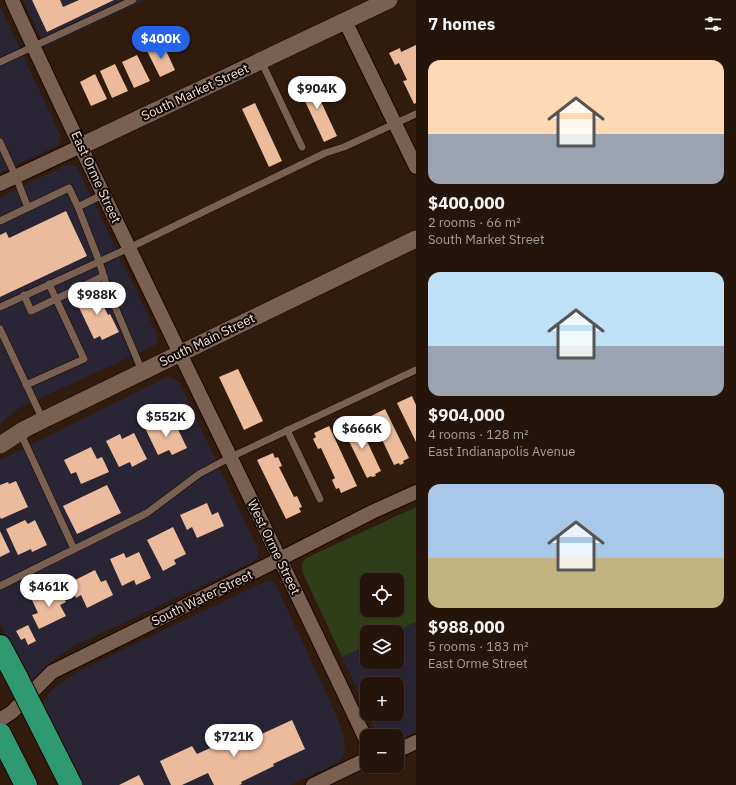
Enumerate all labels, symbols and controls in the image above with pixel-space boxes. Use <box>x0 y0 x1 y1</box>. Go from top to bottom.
text: 7 homes <box>428 13 495 35</box>
icon: filters <box>702 13 724 35</box>
pin: $400K <box>133 26 189 60</box>
text: $400K <box>141 30 181 47</box>
street label: South Market Street <box>139 60 251 124</box>
pin: $904K <box>289 76 345 110</box>
text: $904K <box>297 80 337 97</box>
icon: home <box>540 86 612 158</box>
street label: East Orme Street <box>67 128 125 226</box>
text: $400,000 <box>428 192 505 214</box>
text: 2 rooms · 66 m² <box>428 214 521 231</box>
text: South Market Street <box>428 231 545 248</box>
pin: $988K <box>69 282 125 316</box>
text: $988K <box>77 286 117 303</box>
icon: home <box>540 298 612 370</box>
street label: South Main Street <box>156 310 258 370</box>
pin: $552K <box>138 404 194 438</box>
text: $904,000 <box>428 404 505 426</box>
text: $552K <box>146 408 186 425</box>
pin: $666K <box>334 416 390 450</box>
text: $666K <box>342 420 382 437</box>
text: 4 rooms · 128 m² <box>428 426 529 443</box>
text: East Indianapolis Avenue <box>428 443 575 460</box>
street label: West Orme Street <box>244 497 304 597</box>
icon: home <box>540 510 612 582</box>
street label: South Water Street <box>148 566 256 630</box>
map controls <box>360 573 404 773</box>
button: locate <box>360 573 404 617</box>
pin: $461K <box>21 574 77 608</box>
text: $461K <box>29 578 69 595</box>
text: $988,000 <box>428 616 505 638</box>
button: layers <box>360 625 404 669</box>
text: 5 rooms · 183 m² <box>428 638 529 655</box>
text: East Orme Street <box>428 655 528 672</box>
button: + <box>360 677 404 721</box>
pin: $721K <box>206 724 262 758</box>
text: $721K <box>214 728 254 745</box>
button: − <box>360 729 404 773</box>

